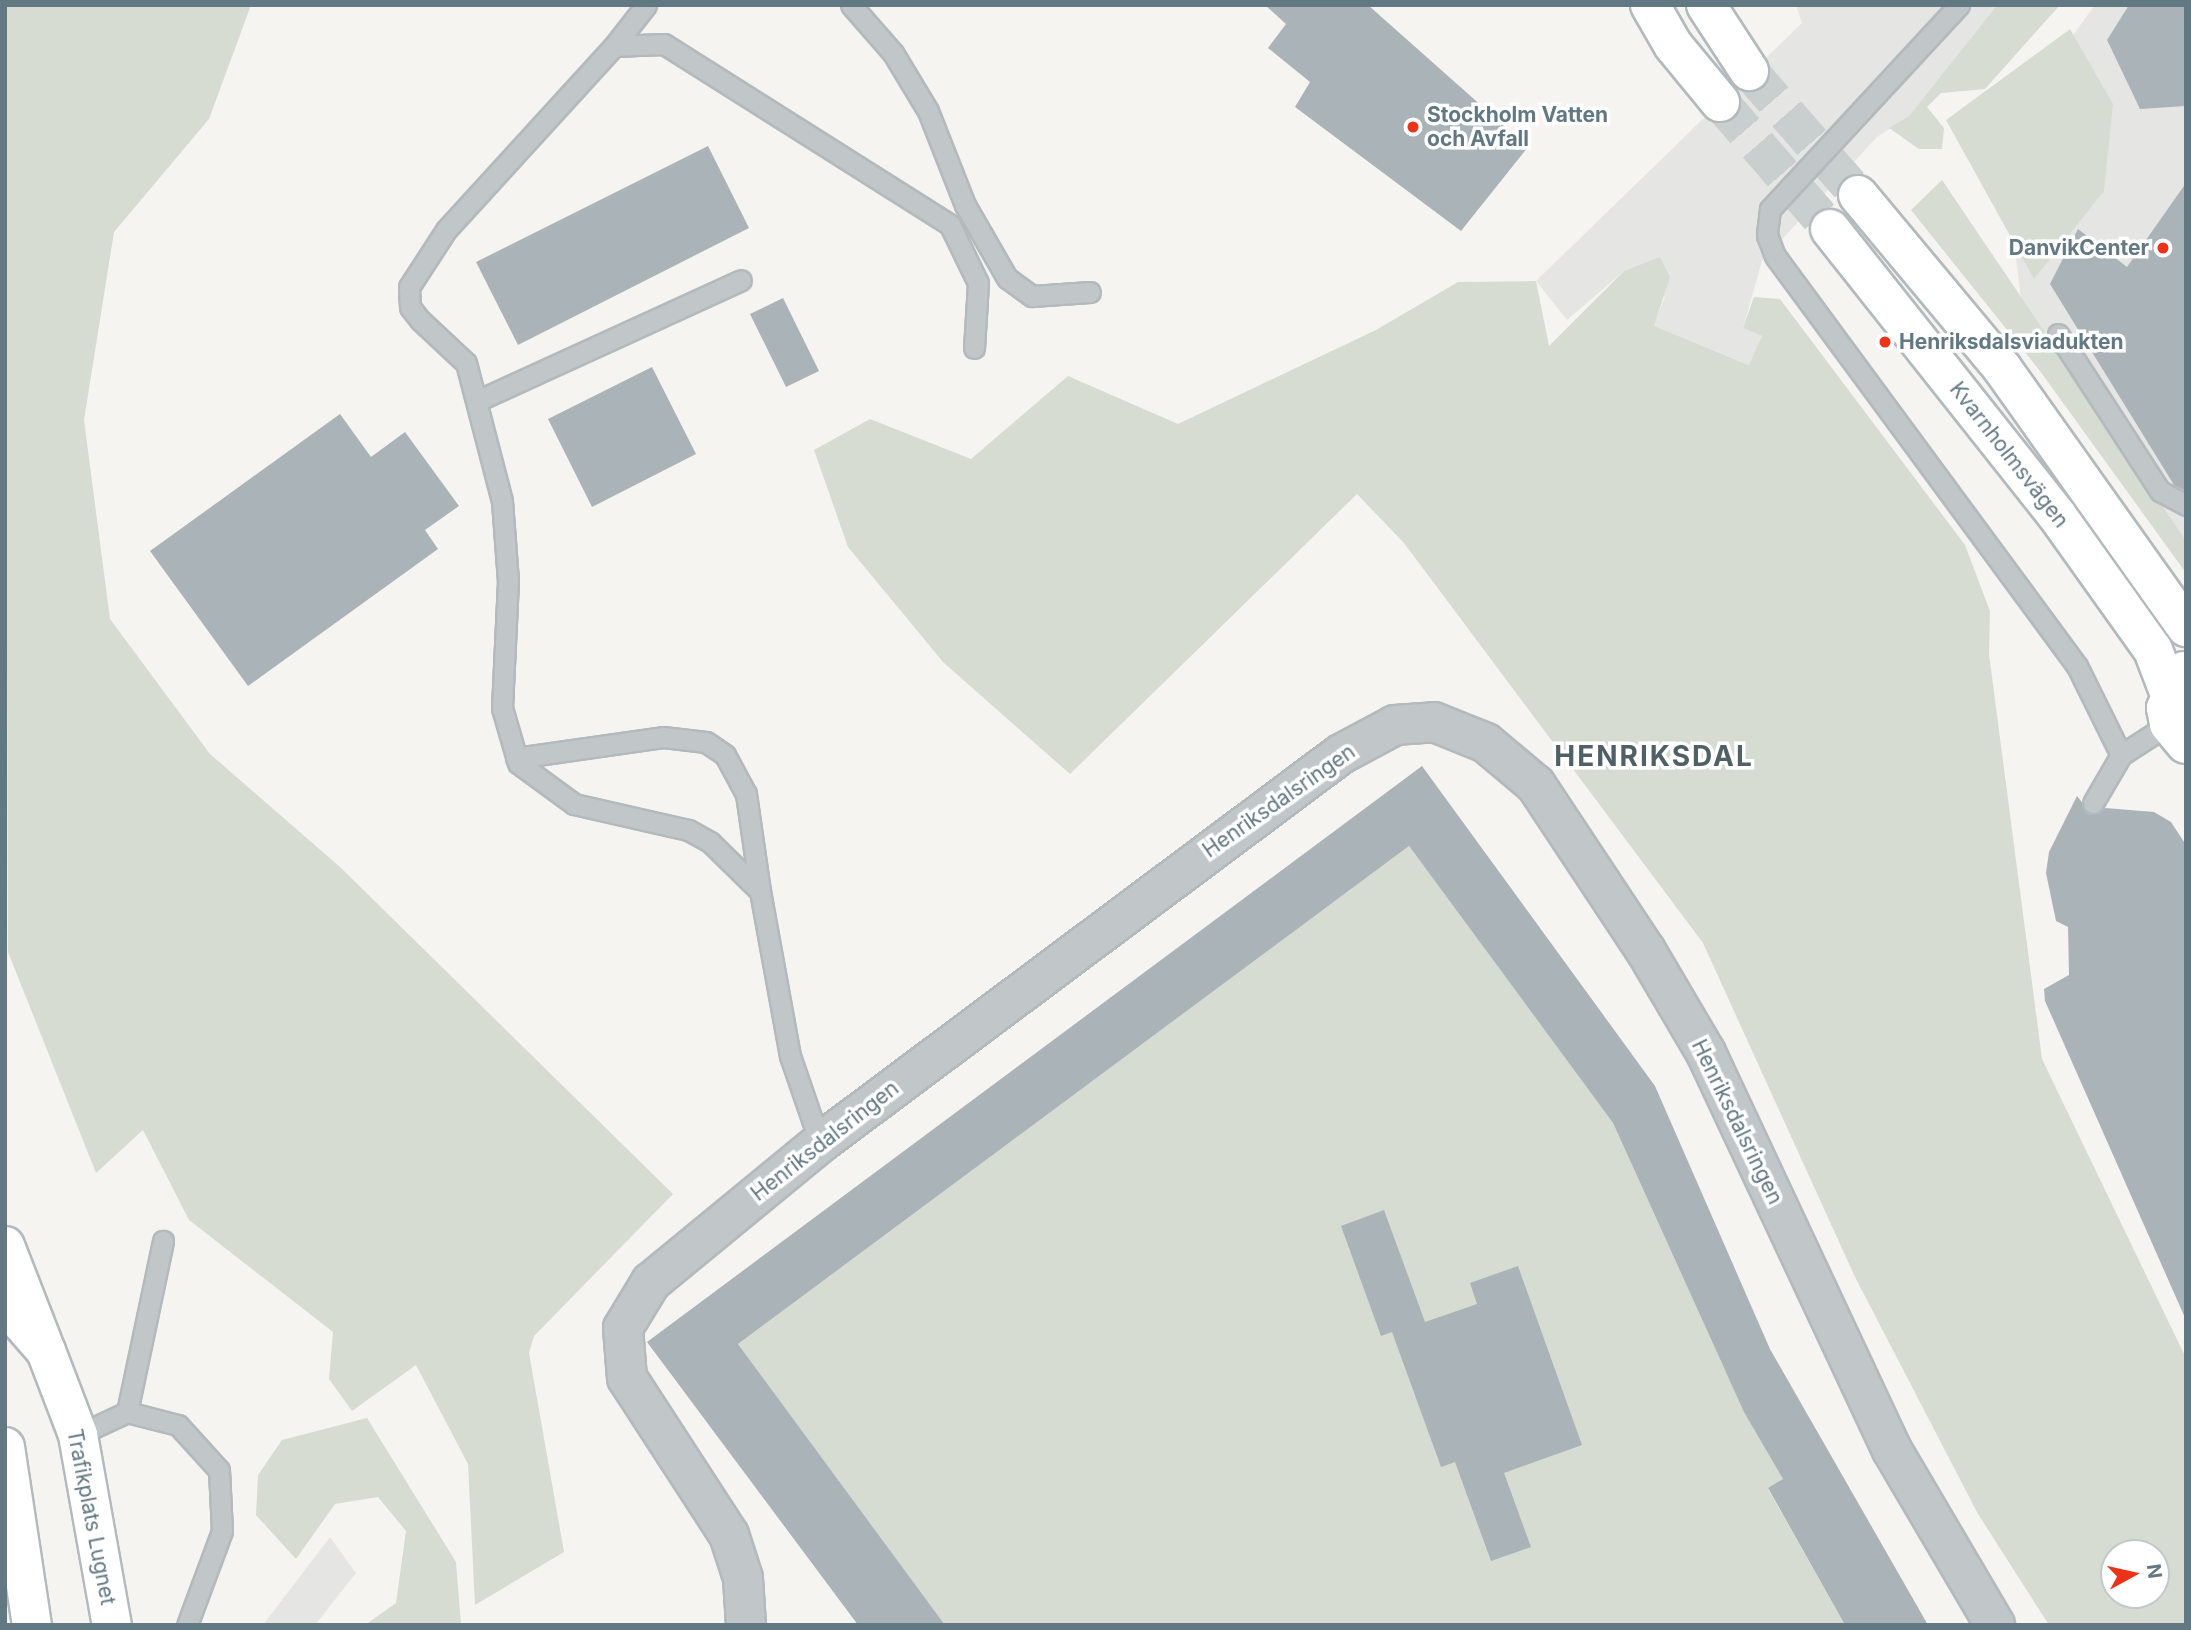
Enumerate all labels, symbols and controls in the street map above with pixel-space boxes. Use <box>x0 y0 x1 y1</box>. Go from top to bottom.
place label: Stockholm Vatten och Avfall <box>1427 102 1608 152</box>
marker: Stockholm Vatten och Avfall <box>1405 119 1421 135</box>
place label: DanvikCenter <box>2009 235 2149 261</box>
marker: DanvikCenter <box>2155 240 2171 256</box>
place label: Henriksdalsviadukten <box>1899 329 2124 355</box>
marker: Henriksdalsviadukten <box>1877 334 1893 350</box>
street label: Kvarnholmsvägen <box>1944 377 2074 533</box>
street label: Henriksdalsringen <box>1198 739 1360 863</box>
district label: HENRIKSDAL <box>1556 739 1752 773</box>
street label: Henriksdalsringen <box>1686 1035 1788 1209</box>
street label: Henriksdalsringen <box>746 1076 904 1206</box>
street label: Trafikplats Lugnet <box>62 1427 120 1607</box>
north arrow <box>2100 1539 2170 1609</box>
text: N <box>2142 1563 2167 1580</box>

